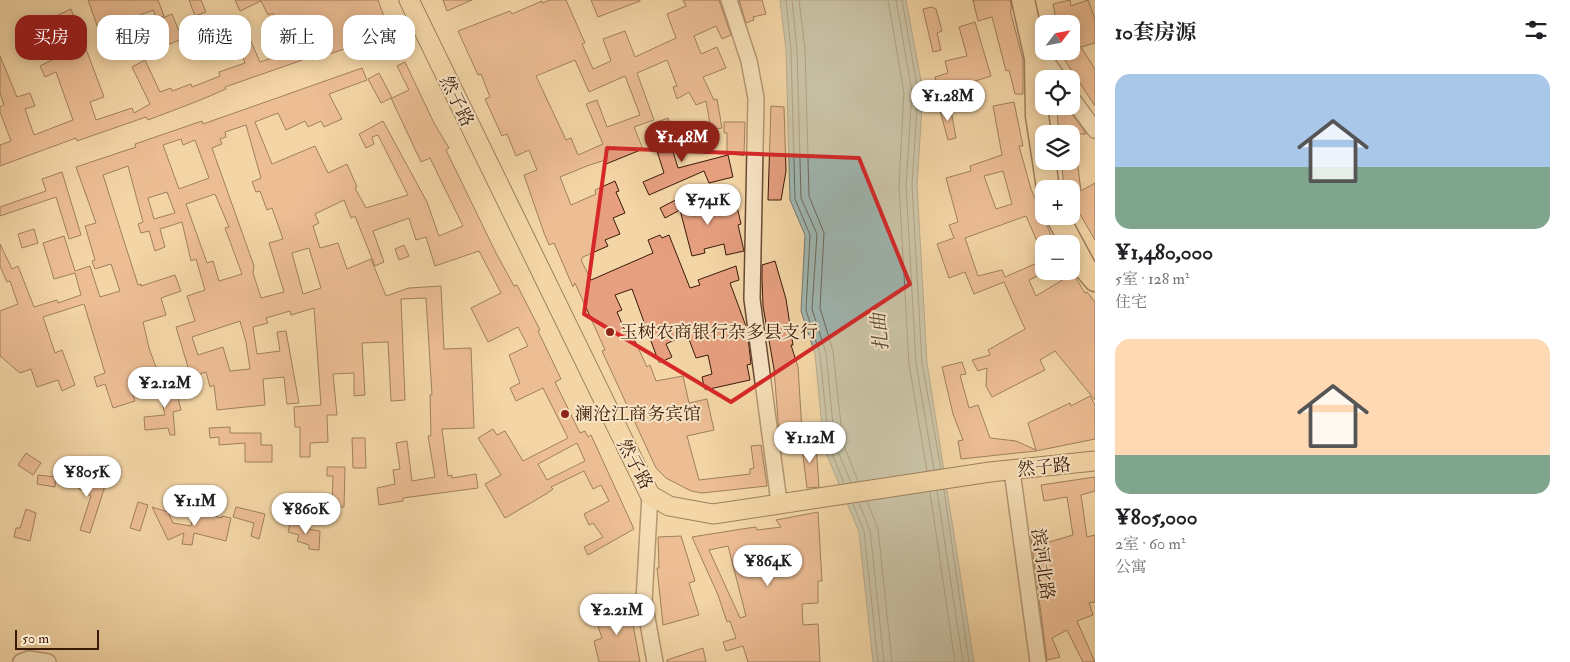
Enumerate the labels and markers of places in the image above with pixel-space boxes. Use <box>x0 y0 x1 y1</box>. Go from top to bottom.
pin: ¥1.28M <box>907 80 989 122</box>
pin: ¥1.48M <box>641 120 723 163</box>
pin: ¥741K <box>673 184 743 226</box>
place label: 玉树农商银行杂多县支行 <box>620 321 818 344</box>
marker: 玉树农商银行杂多县支行 <box>604 326 616 338</box>
pin: ¥2.12M <box>124 366 206 409</box>
place label: 澜沧江商务宾馆 <box>575 403 701 426</box>
marker: 澜沧江商务宾馆 <box>559 408 571 420</box>
pin: ¥1.12M <box>769 422 851 464</box>
pin: ¥805K <box>52 456 122 498</box>
pin: ¥1.1M <box>160 484 230 527</box>
pin: ¥860K <box>271 492 341 535</box>
pin: ¥864K <box>733 544 803 587</box>
pin: ¥2.21M <box>576 594 658 636</box>

